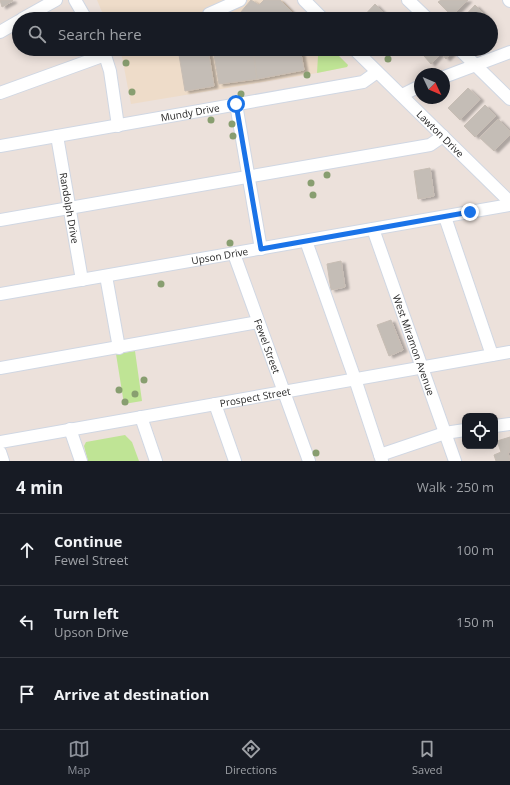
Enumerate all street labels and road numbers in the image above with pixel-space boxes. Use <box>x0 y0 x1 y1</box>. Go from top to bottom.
street label: Mundy Drive <box>160 100 221 125</box>
street label: Lawton Drive <box>414 107 467 160</box>
street label: Randolph Drive <box>56 171 83 245</box>
street label: Upson Drive <box>190 244 250 267</box>
street label: West Miramon Avenue <box>390 293 438 398</box>
street label: Fewel Street <box>251 317 284 376</box>
street label: Prospect Street <box>219 384 292 410</box>

